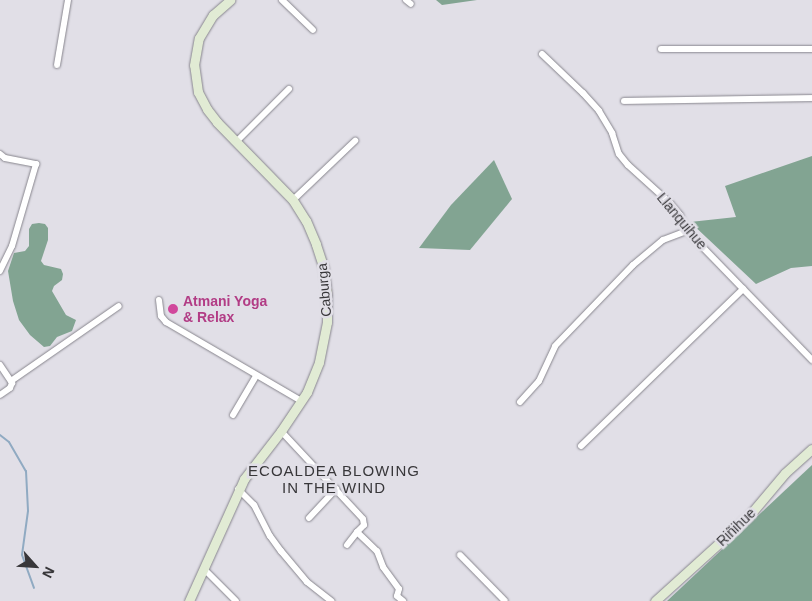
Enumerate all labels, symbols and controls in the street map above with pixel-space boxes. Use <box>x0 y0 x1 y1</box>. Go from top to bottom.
street label: Llanquihue <box>654 189 710 253</box>
street label: Caburga <box>313 263 335 317</box>
place label: Atmani Yoga & Relax <box>183 293 268 326</box>
marker: Atmani Yoga & Relax <box>167 303 179 315</box>
district label: ECOALDEA BLOWING IN THE WIND <box>246 461 422 496</box>
street label: Riñihue <box>713 504 759 550</box>
north arrow <box>10 541 60 591</box>
text: N <box>39 565 58 581</box>

